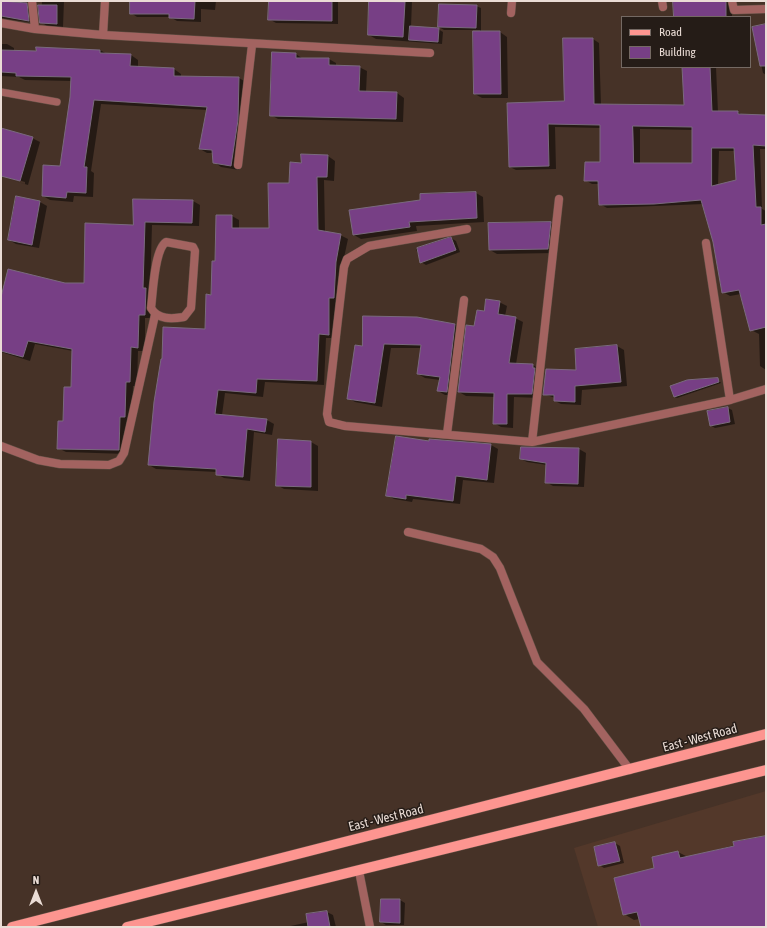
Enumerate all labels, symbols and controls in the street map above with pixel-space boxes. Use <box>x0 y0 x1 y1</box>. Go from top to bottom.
legend <box>621 16 751 68</box>
text: Road <box>659 25 682 39</box>
text: Building <box>659 45 696 59</box>
street label: East - West Road <box>661 721 739 755</box>
street label: East - West Road <box>347 801 425 835</box>
north arrow <box>16 872 56 912</box>
text: N <box>33 874 39 886</box>

